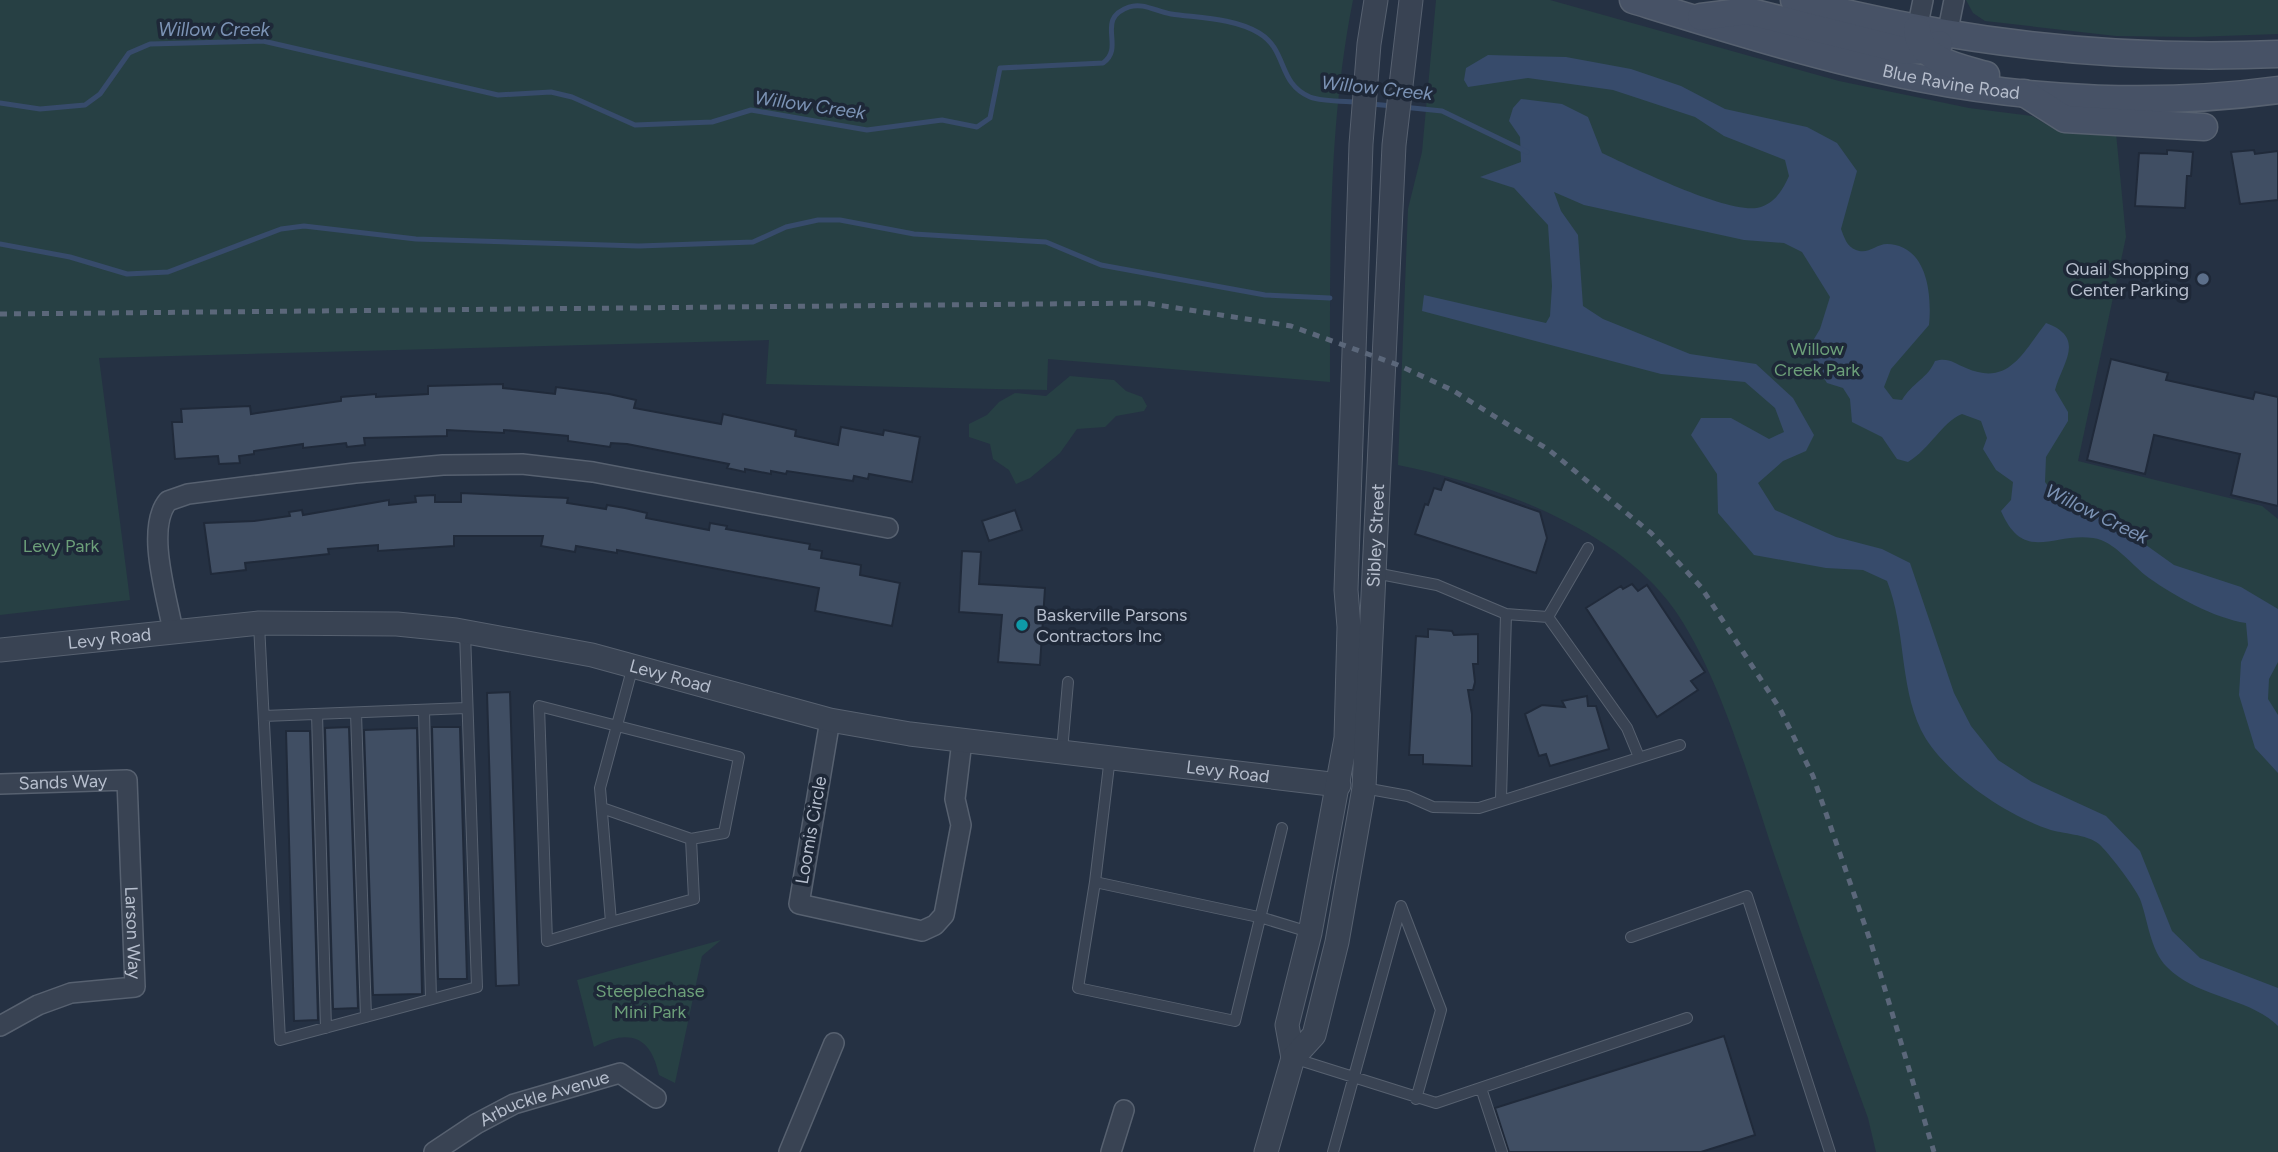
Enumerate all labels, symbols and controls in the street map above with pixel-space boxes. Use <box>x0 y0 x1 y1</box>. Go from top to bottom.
water label: Willow Creek <box>158 18 271 41</box>
street label: Blue Ravine Road <box>1880 60 2021 104</box>
water label: Willow Creek <box>1320 71 1435 105</box>
water label: Willow Creek <box>753 86 868 124</box>
place label: Quail Shopping Center Parking <box>2066 258 2189 301</box>
marker: Quail Shopping Center Parking <box>2195 271 2211 287</box>
park label: Willow Creek Park <box>1774 338 1860 381</box>
water label: Willow Creek <box>2042 479 2153 549</box>
street label: Sibley Street <box>1362 483 1389 588</box>
park label: Levy Park <box>23 535 99 557</box>
place label: Baskerville Parsons Contractors Inc <box>1036 604 1188 647</box>
marker: Baskerville Parsons Contractors Inc <box>1014 617 1030 633</box>
street label: Levy Road <box>67 623 152 654</box>
street label: Levy Road <box>627 655 713 698</box>
street label: Levy Road <box>1185 756 1271 788</box>
street label: Sands Way <box>18 770 108 794</box>
street label: Loomis Circle <box>791 774 831 886</box>
street label: Larson Way <box>120 886 146 980</box>
park label: Steeplechase Mini Park <box>595 980 705 1023</box>
street label: Arbuckle Avenue <box>476 1066 612 1131</box>

